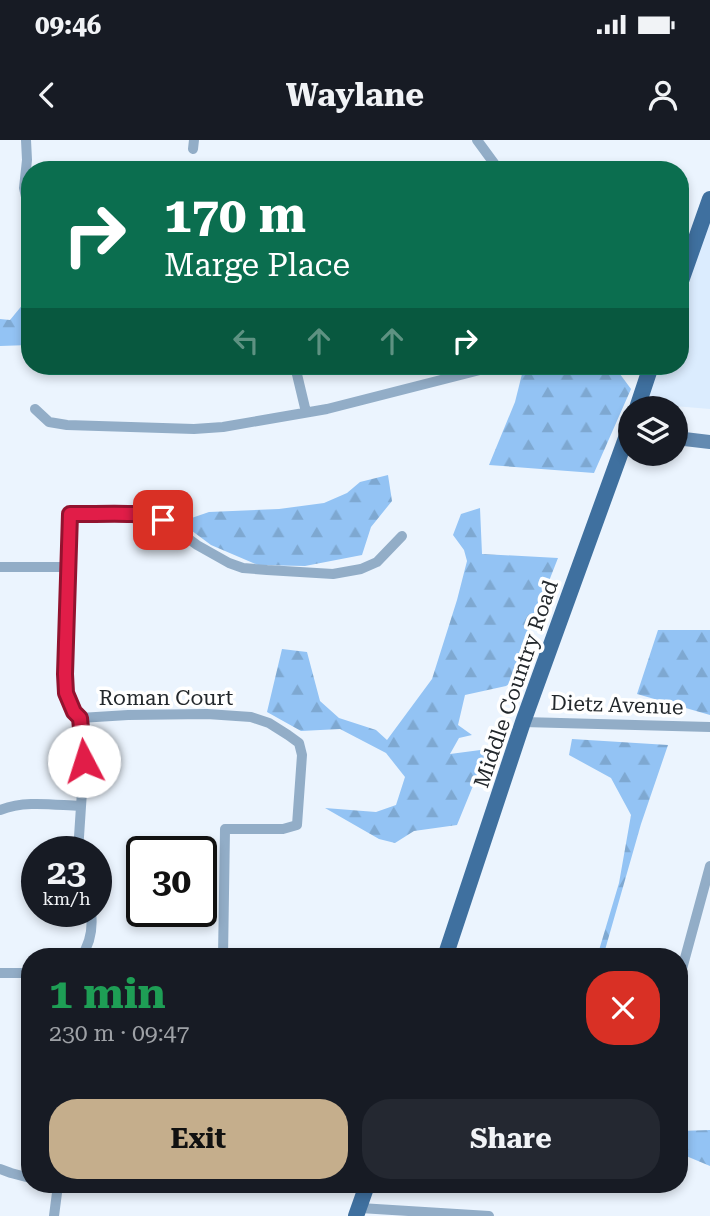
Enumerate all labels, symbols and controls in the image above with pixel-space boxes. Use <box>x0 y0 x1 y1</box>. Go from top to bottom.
text: 09:46 <box>35 10 101 40</box>
icon: back <box>28 76 66 114</box>
text: Waylane <box>286 76 424 114</box>
icon: person <box>644 76 682 114</box>
text: 170 m <box>164 187 306 244</box>
icon: right <box>49 189 140 280</box>
text: Marge Place <box>164 246 350 284</box>
icon: left <box>227 322 265 360</box>
icon: ahead <box>300 322 338 360</box>
icon: ahead <box>373 322 411 360</box>
icon: right <box>446 322 484 360</box>
map controls <box>618 396 688 466</box>
button: layers <box>618 396 688 466</box>
pin <box>133 490 193 550</box>
icon: arrive <box>144 501 182 539</box>
street label: Middle Country Road <box>469 577 563 791</box>
street label: Roman Court <box>99 686 233 710</box>
street label: Dietz Avenue <box>550 691 684 719</box>
position arrow <box>47 724 121 798</box>
speed limit sign: 30 <box>126 836 217 927</box>
text: 23 <box>47 852 86 893</box>
text: km/h <box>42 888 91 909</box>
text: 1 min <box>49 969 166 1018</box>
button: close <box>586 971 660 1045</box>
text: 230 m · 09:47 <box>49 1020 189 1047</box>
button: Exit <box>49 1099 348 1179</box>
button: Share <box>362 1099 660 1179</box>

